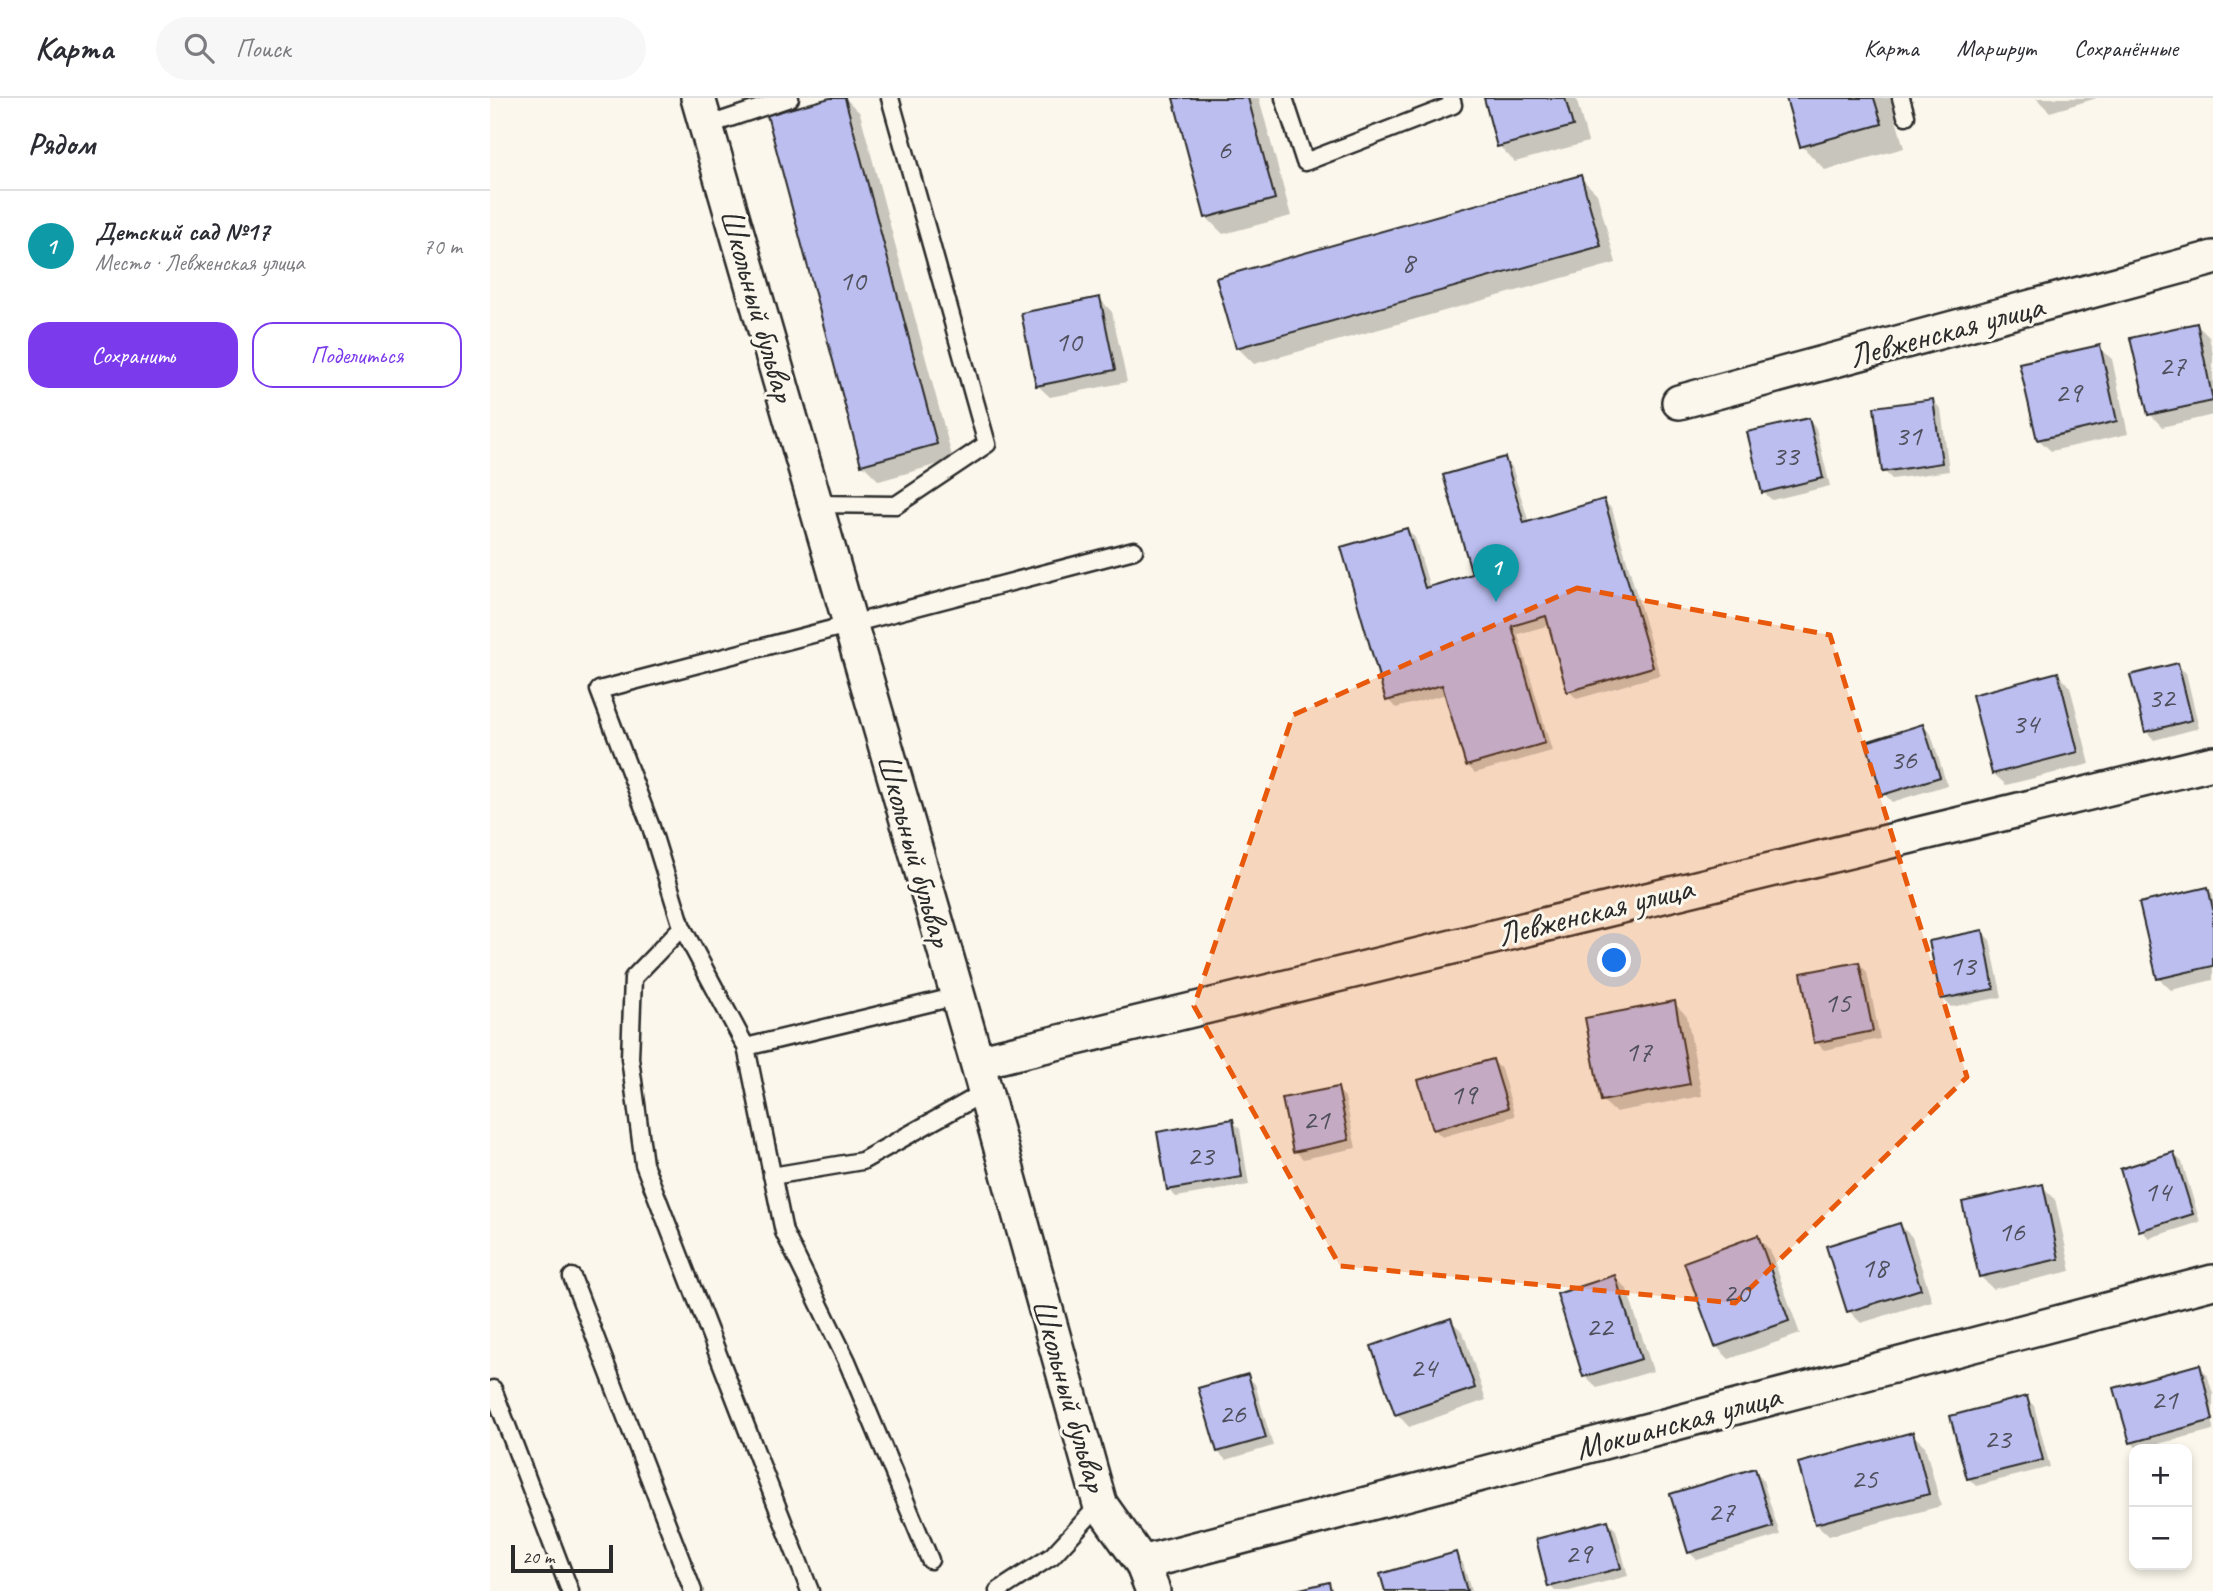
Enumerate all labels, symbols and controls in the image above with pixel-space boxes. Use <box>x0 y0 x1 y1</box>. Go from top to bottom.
search box <box>156 17 646 80</box>
text: Карта <box>35 27 114 69</box>
icon: search <box>180 29 218 67</box>
text: Поиск <box>236 32 290 65</box>
text: Карта <box>1864 33 1919 63</box>
text: Маршрут <box>1957 33 2036 63</box>
text: Сохранённые <box>2074 33 2178 63</box>
text: Рядом <box>28 125 95 163</box>
house number: 6 <box>1217 130 1232 168</box>
street label: Школьный бульвар <box>710 204 806 409</box>
text: Детский сад №17 <box>95 215 269 248</box>
text: 1 <box>46 232 56 261</box>
text: 70 m <box>423 232 462 261</box>
house number: 8 <box>1401 243 1417 281</box>
text: Место · Левженская улица <box>95 248 304 277</box>
house number: 10 <box>839 261 868 299</box>
street label: Левженская улица <box>1844 284 2051 377</box>
button: Сохранить <box>28 322 238 388</box>
button: Поделиться <box>252 322 462 388</box>
house number: 10 <box>1055 322 1084 360</box>
house number: 27 <box>2159 346 2187 384</box>
house number: 29 <box>2055 373 2084 411</box>
house number: 31 <box>1895 416 1923 454</box>
house number: 33 <box>1772 436 1801 474</box>
pin: 1 <box>1473 544 1519 602</box>
house number: 32 <box>2148 678 2177 716</box>
house number: 34 <box>2012 704 2041 742</box>
house number: 36 <box>1890 740 1918 778</box>
street label: Школьный бульвар <box>867 749 963 954</box>
street label: Левженская улица <box>1493 866 1700 956</box>
your location <box>1597 943 1631 977</box>
house number: 13 <box>1949 946 1978 984</box>
house number: 15 <box>1824 983 1852 1021</box>
house number: 17 <box>1625 1032 1653 1070</box>
house number: 19 <box>1450 1075 1479 1113</box>
house number: 21 <box>1303 1100 1331 1138</box>
house number: 23 <box>1187 1136 1216 1174</box>
house number: 14 <box>2144 1172 2173 1210</box>
house number: 16 <box>1998 1212 2026 1250</box>
house number: 18 <box>1861 1248 1890 1286</box>
house number: 20 <box>1723 1273 1752 1311</box>
street label: Школьный бульвар <box>1022 1294 1118 1499</box>
house number: 22 <box>1586 1307 1615 1345</box>
house number: 24 <box>1410 1348 1439 1386</box>
street label: Мокшанская улица <box>1571 1374 1787 1469</box>
house number: 21 <box>2151 1380 2179 1418</box>
house number: 26 <box>1219 1394 1247 1432</box>
house number: 23 <box>1984 1419 2013 1457</box>
map controls <box>2129 1444 2192 1570</box>
button: + <box>2129 1444 2192 1507</box>
house number: 25 <box>1851 1459 1879 1497</box>
house number: 27 <box>1708 1492 1736 1530</box>
button: − <box>2129 1507 2192 1570</box>
house number: 29 <box>1565 1534 1594 1572</box>
scale bar <box>511 1542 612 1574</box>
text: 20 m <box>522 1545 554 1569</box>

